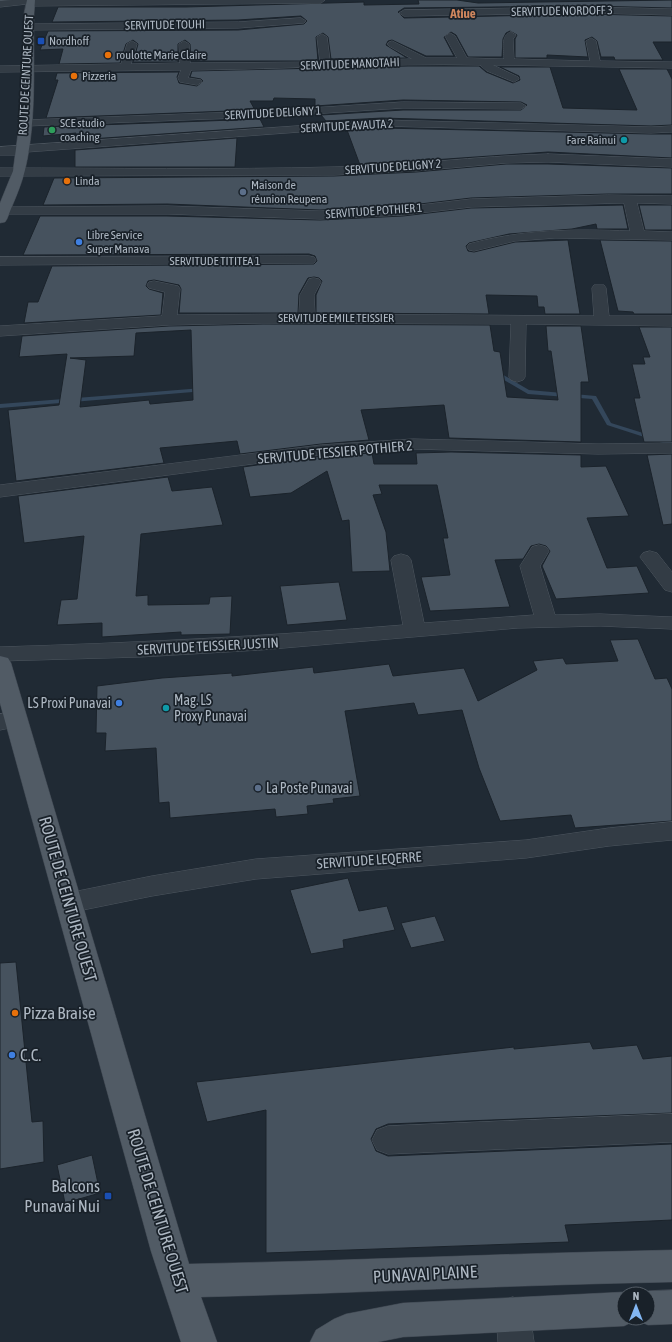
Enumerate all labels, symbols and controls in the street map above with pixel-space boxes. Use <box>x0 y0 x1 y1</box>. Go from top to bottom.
street label: SERVITUDE NORDOFF 3 <box>511 3 613 19</box>
district label: Atiue <box>449 6 476 21</box>
street label: ROUTE DE CEINTURE OUEST <box>16 14 36 136</box>
street label: SERVITUDE TOUHI <box>125 17 205 33</box>
place label: Nordhoff <box>49 34 89 48</box>
marker: Nordhoff <box>36 36 46 46</box>
place label: roulotte Marie Claire <box>116 48 206 62</box>
marker: roulotte Marie Claire <box>103 50 113 60</box>
street label: SERVITUDE MANOTAHI <box>300 55 400 73</box>
place label: Pizzeria <box>82 69 116 83</box>
marker: Pizzeria <box>69 71 79 81</box>
street label: SERVITUDE DELIGNY 1 <box>224 103 322 123</box>
place label: SCE studio coaching <box>60 116 105 144</box>
street label: SERVITUDE AVAUTA 2 <box>300 117 394 135</box>
marker: SCE studio coaching <box>47 125 57 135</box>
place label: Fare Rainui <box>566 133 616 147</box>
marker: Fare Rainui <box>619 135 629 145</box>
street label: SERVITUDE DELIGNY 2 <box>344 157 442 177</box>
place label: Linda <box>75 174 100 188</box>
marker: Linda <box>62 176 72 186</box>
place label: Maison de réunion Reupena <box>251 178 327 206</box>
marker: Maison de réunion Reupena <box>238 187 248 197</box>
street label: SERVITUDE POTHIER 1 <box>325 201 423 221</box>
place label: Libre Service Super Manava <box>87 228 150 256</box>
marker: Libre Service Super Manava <box>74 237 84 247</box>
street label: SERVITUDE TITITEA 1 <box>170 254 261 268</box>
street label: SERVITUDE EMILE TEISSIER <box>278 311 394 325</box>
street label: SERVITUDE TESSIER POTHIER 2 <box>257 437 413 467</box>
street label: SERVITUDE TEISSIER JUSTIN <box>137 634 279 658</box>
place label: Mag. LS Proxy Punavai <box>174 692 247 724</box>
place label: LS Proxi Punavai <box>27 695 111 711</box>
marker: LS Proxi Punavai <box>114 698 124 708</box>
marker: Mag. LS Proxy Punavai <box>161 703 171 713</box>
place label: La Poste Punavai <box>266 780 353 796</box>
marker: La Poste Punavai <box>253 783 263 793</box>
street label: ROUTE DE CEINTURE OUEST <box>35 814 101 984</box>
street label: SERVITUDE LEQERRE <box>316 848 422 872</box>
place label: Pizza Braise <box>23 1003 96 1023</box>
marker: Pizza Braise <box>10 1008 20 1018</box>
place label: C.C. <box>20 1045 41 1065</box>
marker: C.C. <box>7 1050 17 1060</box>
street label: ROUTE DE CEINTURE OUEST <box>123 1126 193 1296</box>
place label: Balcons Punavai Nui <box>24 1176 100 1216</box>
marker: Balcons Punavai Nui <box>103 1191 113 1201</box>
street label: PUNAVAI PLAINE <box>372 1261 478 1287</box>
north arrow <box>616 1286 656 1326</box>
text: N <box>633 1290 639 1302</box>

